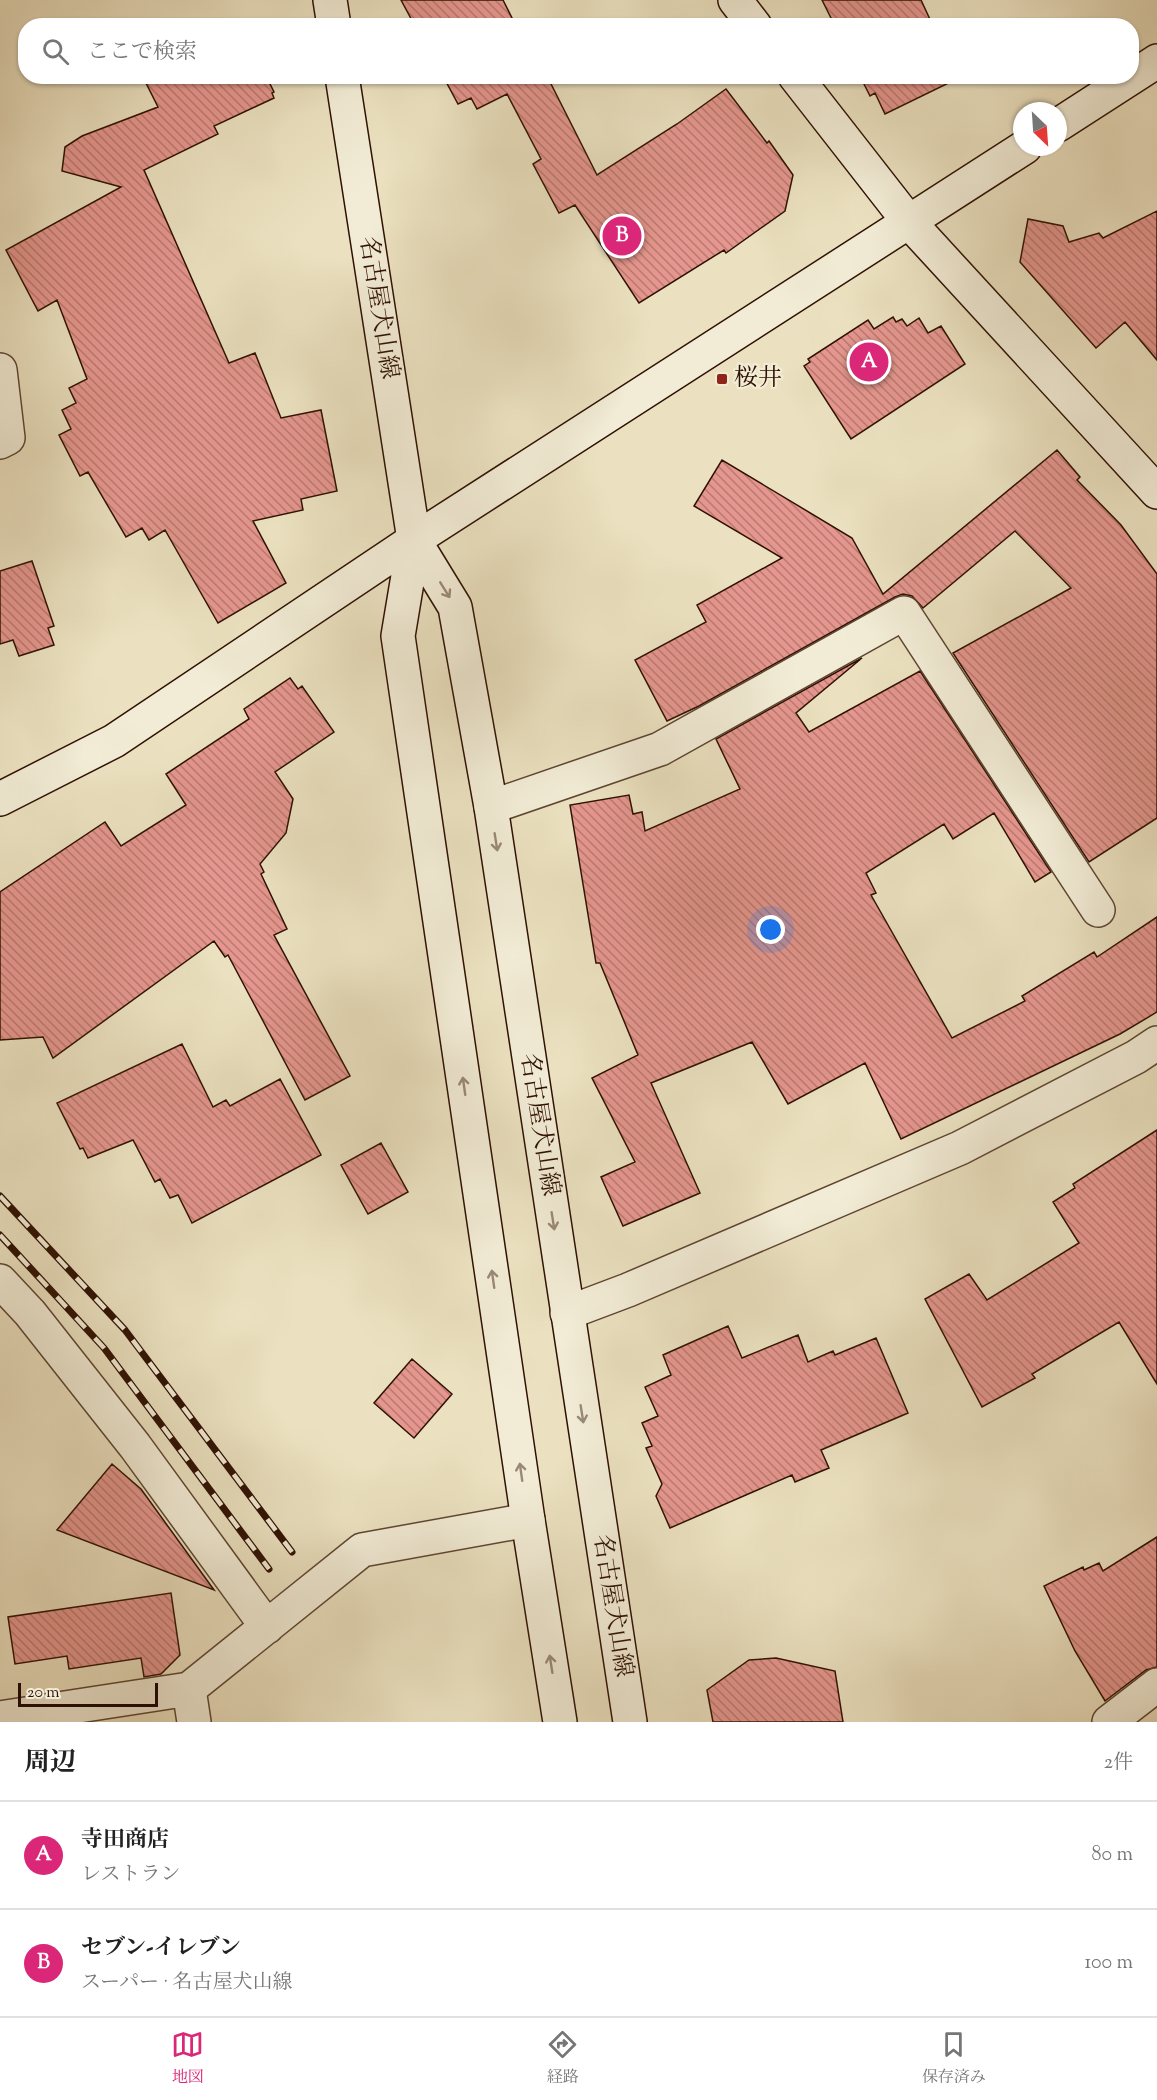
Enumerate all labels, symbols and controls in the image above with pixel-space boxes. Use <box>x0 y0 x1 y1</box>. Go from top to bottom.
search box <box>18 18 1139 84</box>
icon: search <box>39 35 72 68</box>
text: ここで検索 <box>87 37 197 69</box>
north arrow <box>1013 102 1067 156</box>
pin: B <box>602 214 642 258</box>
street label: 名古屋犬山線 <box>350 234 406 382</box>
pin: A <box>850 340 888 385</box>
place label: 桜井 <box>734 362 782 396</box>
marker: 桜井 <box>715 372 729 386</box>
one-way arrow <box>440 581 452 598</box>
one-way arrow <box>491 831 502 851</box>
your location <box>756 915 785 944</box>
street label: 名古屋犬山線 <box>511 1051 567 1199</box>
one-way arrow <box>459 1076 470 1096</box>
one-way arrow <box>547 1211 558 1231</box>
one-way arrow <box>487 1269 498 1289</box>
one-way arrow <box>577 1404 588 1424</box>
one-way arrow <box>516 1462 527 1482</box>
street label: 名古屋犬山線 <box>584 1532 640 1680</box>
one-way arrow <box>545 1655 556 1675</box>
scale bar <box>18 1680 158 1708</box>
text: 20 m <box>27 1682 60 1705</box>
text: 周辺 <box>24 1745 76 1782</box>
text: 2件 <box>1104 1749 1133 1778</box>
text: 寺田商店 <box>81 1825 169 1857</box>
text: A <box>35 1841 52 1870</box>
text: 80 m <box>1092 1841 1133 1870</box>
text: レストラン <box>81 1861 180 1890</box>
text: セブン-イレブン <box>81 1933 241 1965</box>
text: B <box>37 1949 50 1978</box>
text: 100 m <box>1084 1949 1133 1978</box>
text: スーパー · 名古屋犬山線 <box>81 1969 293 1998</box>
tab: 地図 <box>171 2028 204 2090</box>
tab: 経路 <box>546 2028 579 2090</box>
tab: 保存済み <box>922 2028 986 2090</box>

